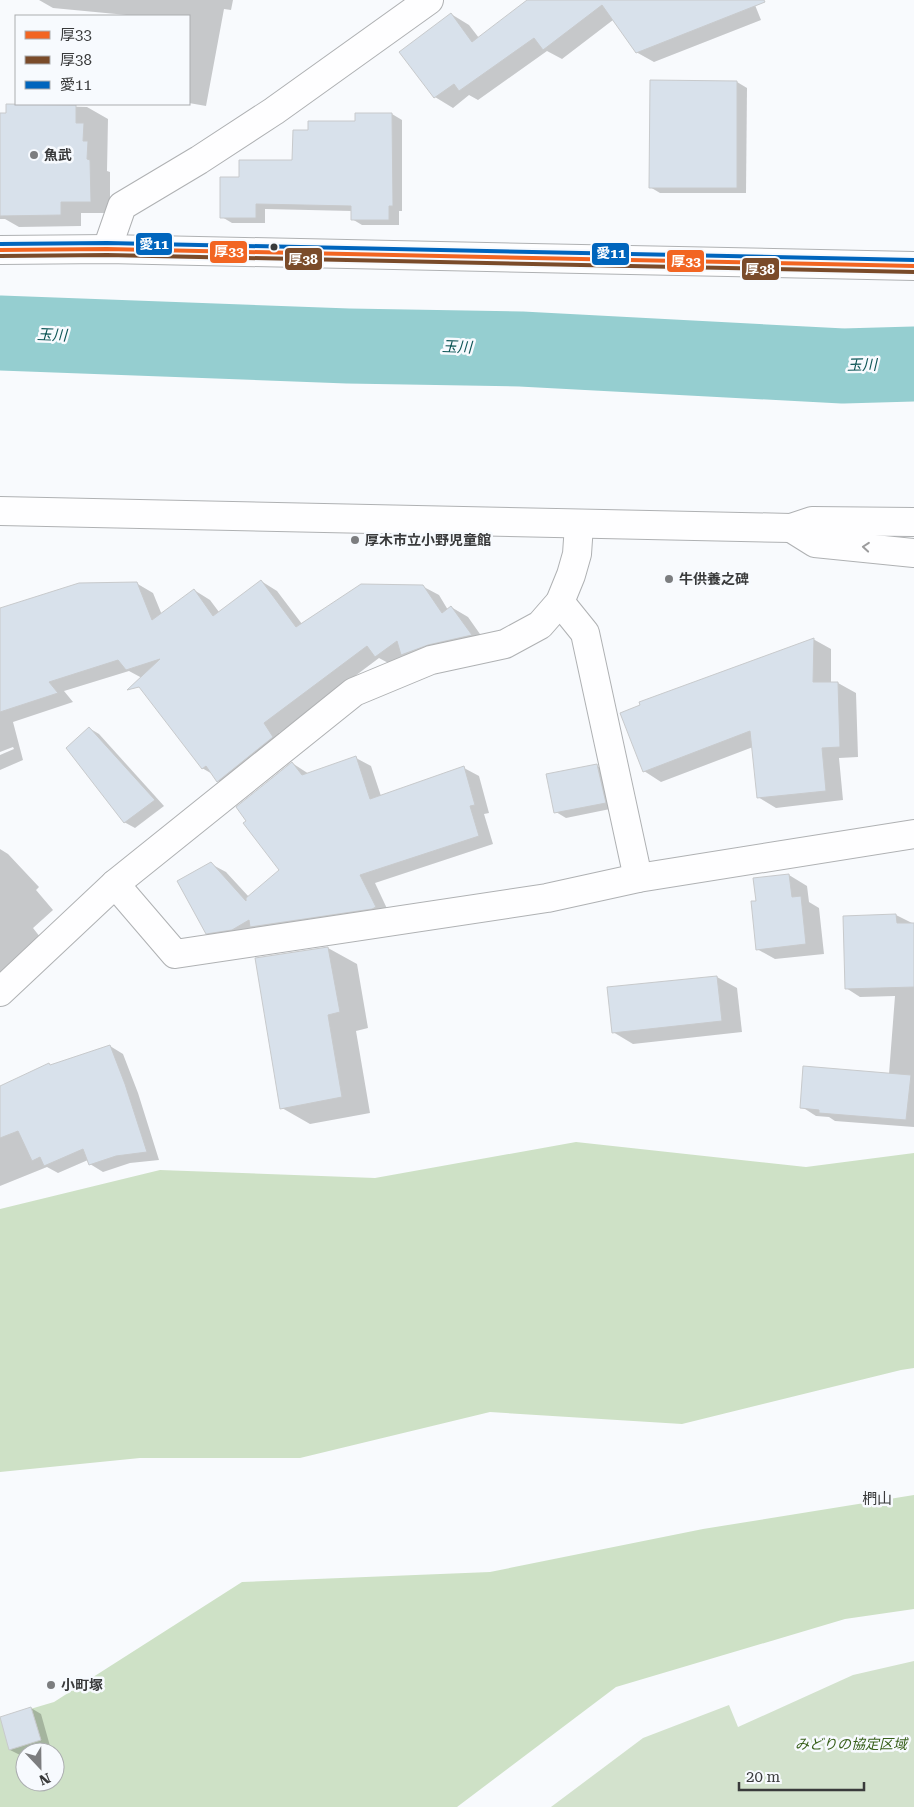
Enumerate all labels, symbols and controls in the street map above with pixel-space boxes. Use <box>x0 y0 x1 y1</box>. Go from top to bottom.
legend <box>15 15 190 105</box>
text: 厚33 <box>60 26 92 44</box>
text: 厚38 <box>60 51 92 69</box>
text: 愛11 <box>60 76 92 94</box>
place label: 魚武 <box>44 147 72 163</box>
marker: 魚武 <box>28 149 40 161</box>
line badge: 愛11 <box>135 232 173 256</box>
text: 愛11 <box>139 236 169 252</box>
line badge: 厚33 <box>209 240 248 264</box>
unlabelled marker <box>269 242 279 252</box>
line badge: 愛11 <box>591 242 630 266</box>
text: 厚33 <box>214 243 244 259</box>
text: 愛11 <box>596 245 626 261</box>
line badge: 厚38 <box>284 247 323 271</box>
line badge: 厚33 <box>666 249 705 273</box>
text: 厚38 <box>288 251 318 267</box>
text: 厚33 <box>671 253 701 269</box>
line badge: 厚38 <box>741 257 780 281</box>
text: 厚38 <box>745 261 775 277</box>
water label: 玉川 <box>37 325 69 345</box>
water label: 玉川 <box>442 337 474 357</box>
water label: 玉川 <box>847 356 879 374</box>
place label: 厚木市立小野児童館 <box>365 532 491 548</box>
marker: 厚木市立小野児童館 <box>349 534 361 546</box>
one-way arrow <box>861 542 869 553</box>
place label: 牛供養之碑 <box>679 571 749 587</box>
marker: 牛供養之碑 <box>663 573 675 585</box>
district label: 椚山 <box>862 1490 892 1508</box>
place label: 小町塚 <box>61 1677 103 1693</box>
marker: 小町塚 <box>45 1679 57 1691</box>
park label: みどりの協定区域 <box>795 1736 909 1752</box>
north arrow <box>15 1742 65 1792</box>
scale bar <box>739 1760 864 1792</box>
text: 20 m <box>746 1768 781 1786</box>
text: N <box>37 1770 53 1789</box>

